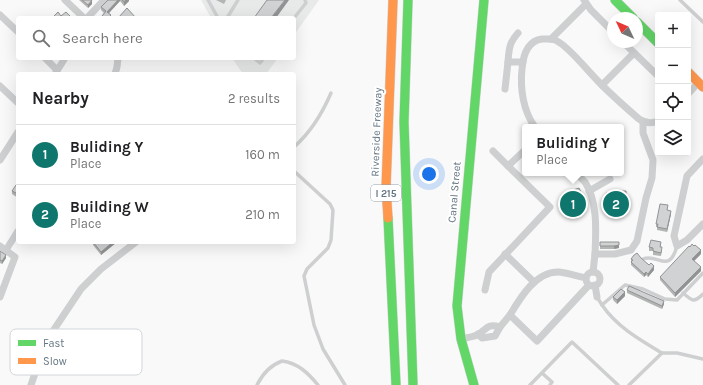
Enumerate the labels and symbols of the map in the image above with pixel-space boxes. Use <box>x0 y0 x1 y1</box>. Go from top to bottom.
north arrow <box>607 12 643 48</box>
street label: Riverside Freeway <box>368 87 385 177</box>
street label: Canal Street <box>445 161 464 223</box>
your location <box>419 164 439 184</box>
road number: I 215 <box>371 185 401 201</box>
pin: 1 <box>560 189 586 219</box>
pin: 2 <box>603 189 629 219</box>
legend <box>10 329 142 375</box>
text: Fast <box>43 337 64 350</box>
text: Slow <box>43 355 67 368</box>

